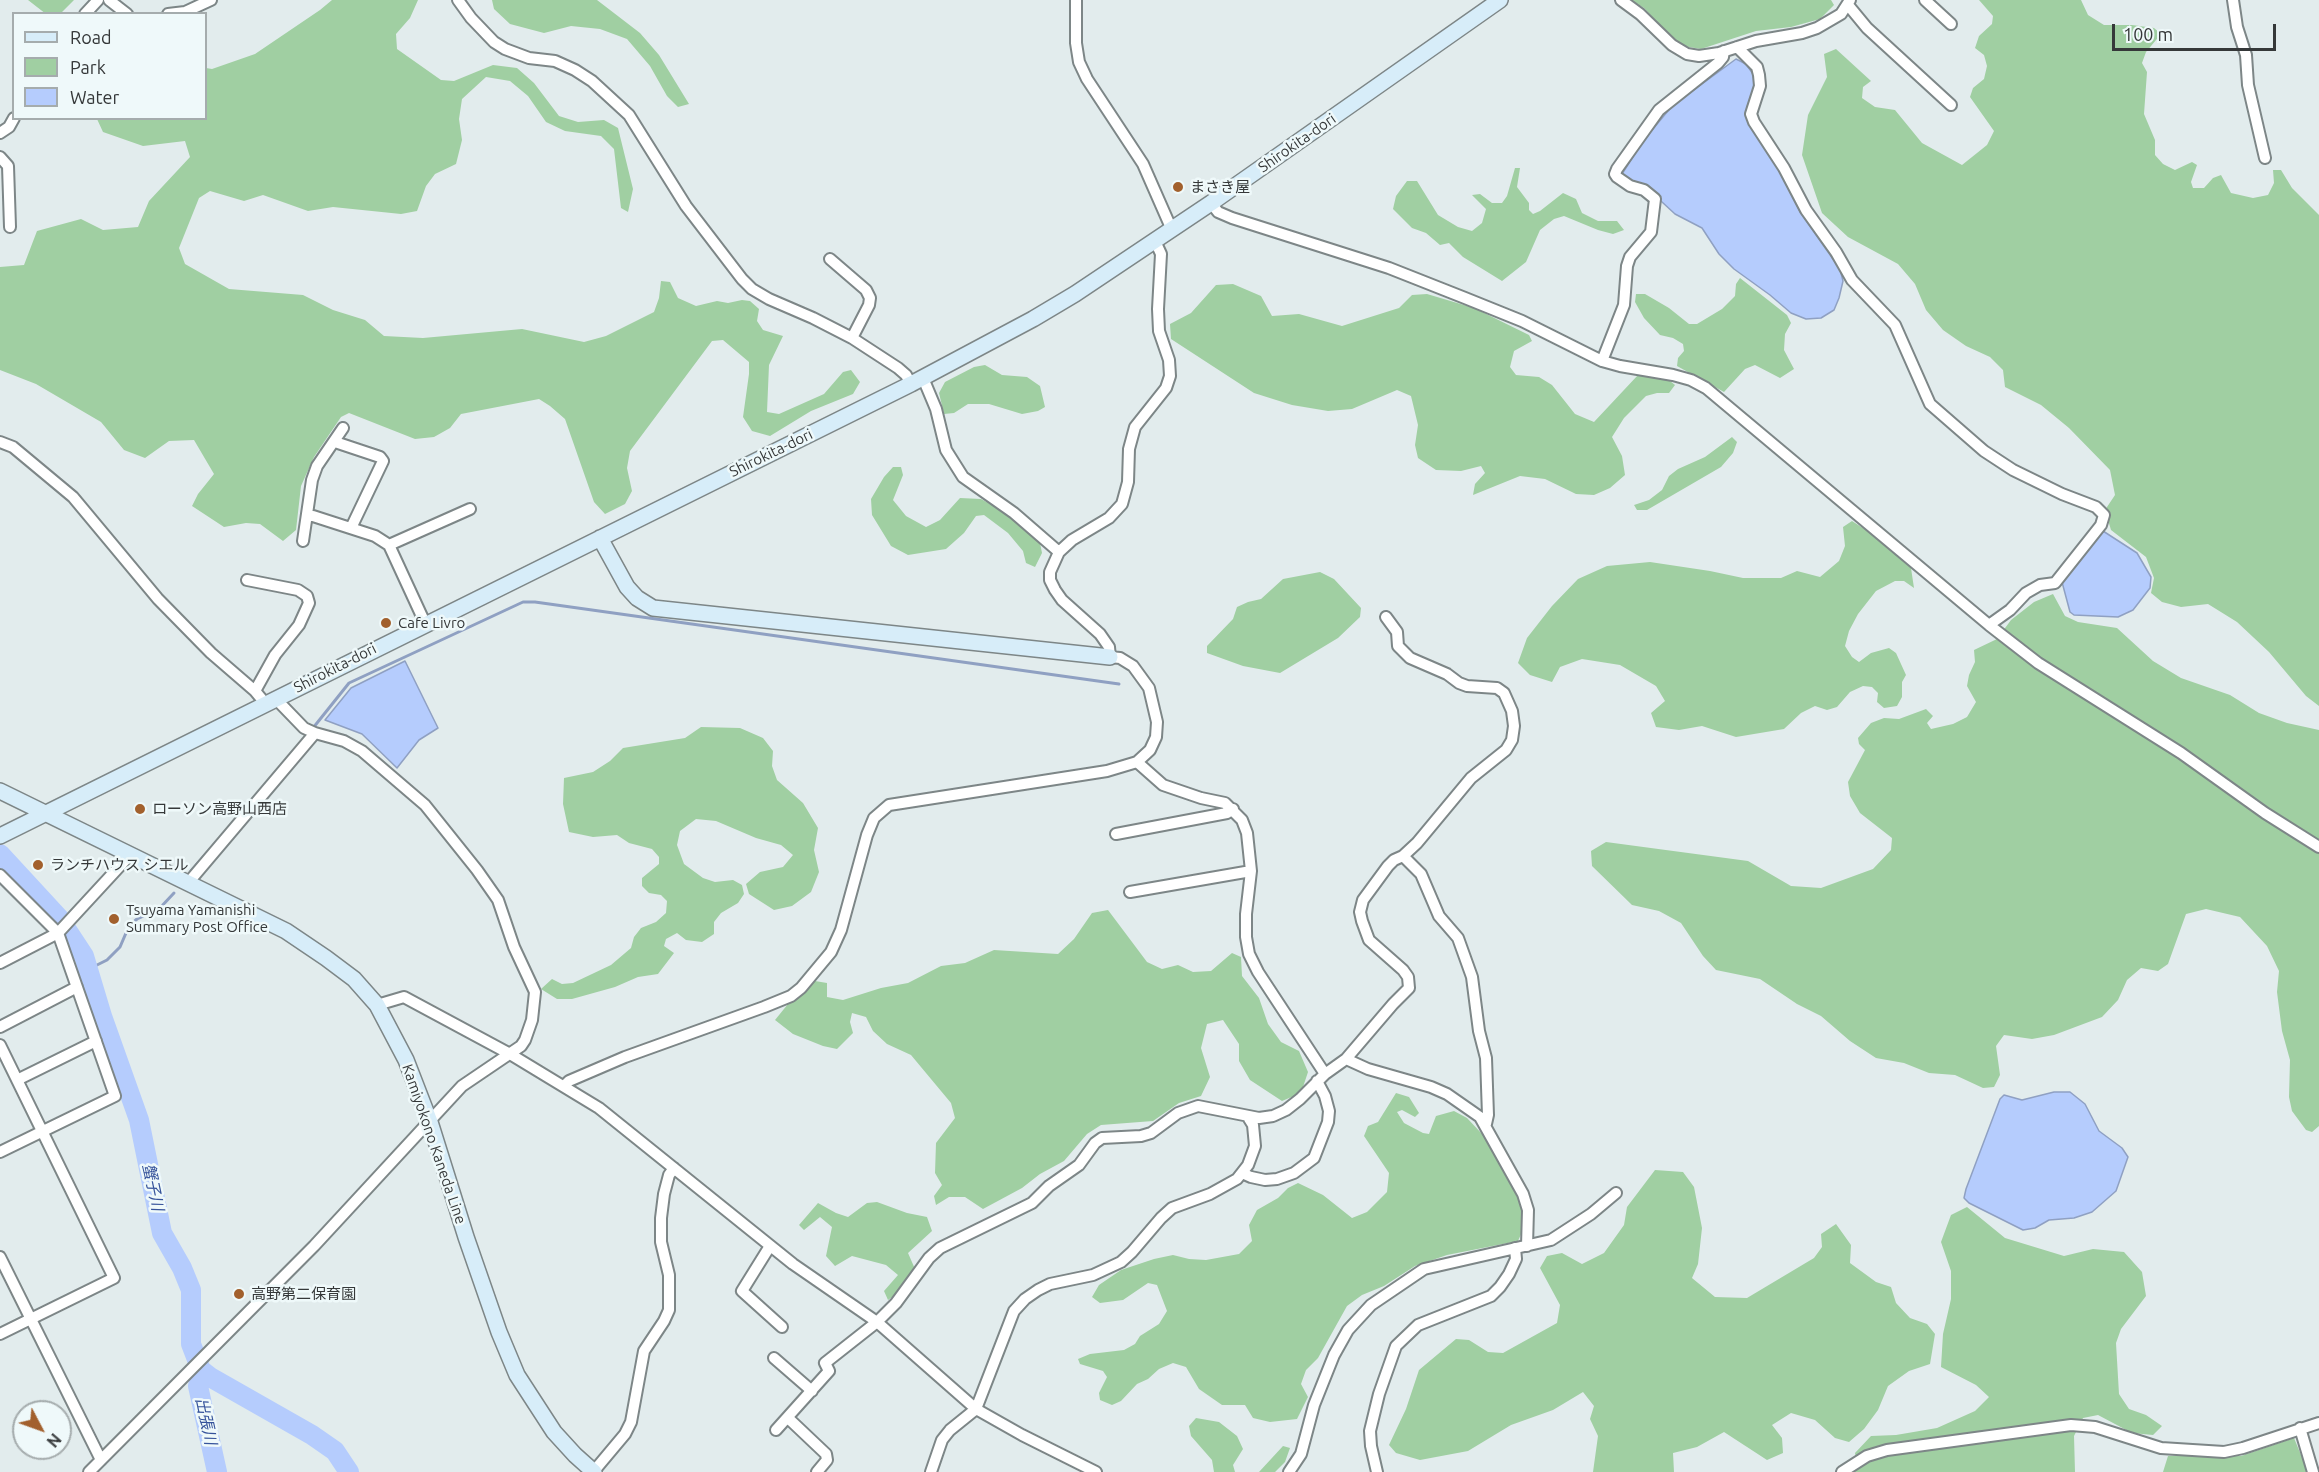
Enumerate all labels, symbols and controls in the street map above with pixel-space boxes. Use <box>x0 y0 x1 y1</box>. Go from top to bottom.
legend <box>12 12 207 120</box>
scale bar <box>2115 12 2278 50</box>
text: 100 m <box>2123 24 2173 44</box>
text: Road <box>70 27 112 47</box>
text: Park <box>70 57 106 77</box>
text: Water <box>70 87 119 107</box>
street label: Shirokita-dori <box>1255 110 1339 176</box>
place label: まさき屋 <box>1190 178 1250 196</box>
marker: まさき屋 <box>1171 180 1185 194</box>
street label: Shirokita-dori <box>726 425 816 481</box>
place label: Cafe Livro <box>398 614 465 632</box>
marker: Cafe Livro <box>379 616 393 630</box>
street label: Shirokita-dori <box>291 639 379 697</box>
place label: ローソン高野山西店 <box>152 800 287 818</box>
marker: ローソン高野山西店 <box>133 802 147 816</box>
place label: ランチハウス シエル <box>50 856 188 874</box>
marker: ランチハウス シエル <box>31 858 45 872</box>
place label: Tsuyama Yamanishi Summary Post Office <box>126 901 268 936</box>
marker: Tsuyama Yamanishi Summary Post Office <box>107 912 121 926</box>
street label: Kamiyokono Kaneda Line <box>398 1062 470 1226</box>
water label: 蟹子川 <box>139 1162 167 1212</box>
place label: 高野第二保育園 <box>251 1285 356 1303</box>
marker: 高野第二保育園 <box>232 1287 246 1301</box>
water label: 出張川 <box>192 1396 220 1446</box>
north arrow <box>12 1400 72 1460</box>
text: N <box>43 1430 65 1451</box>

